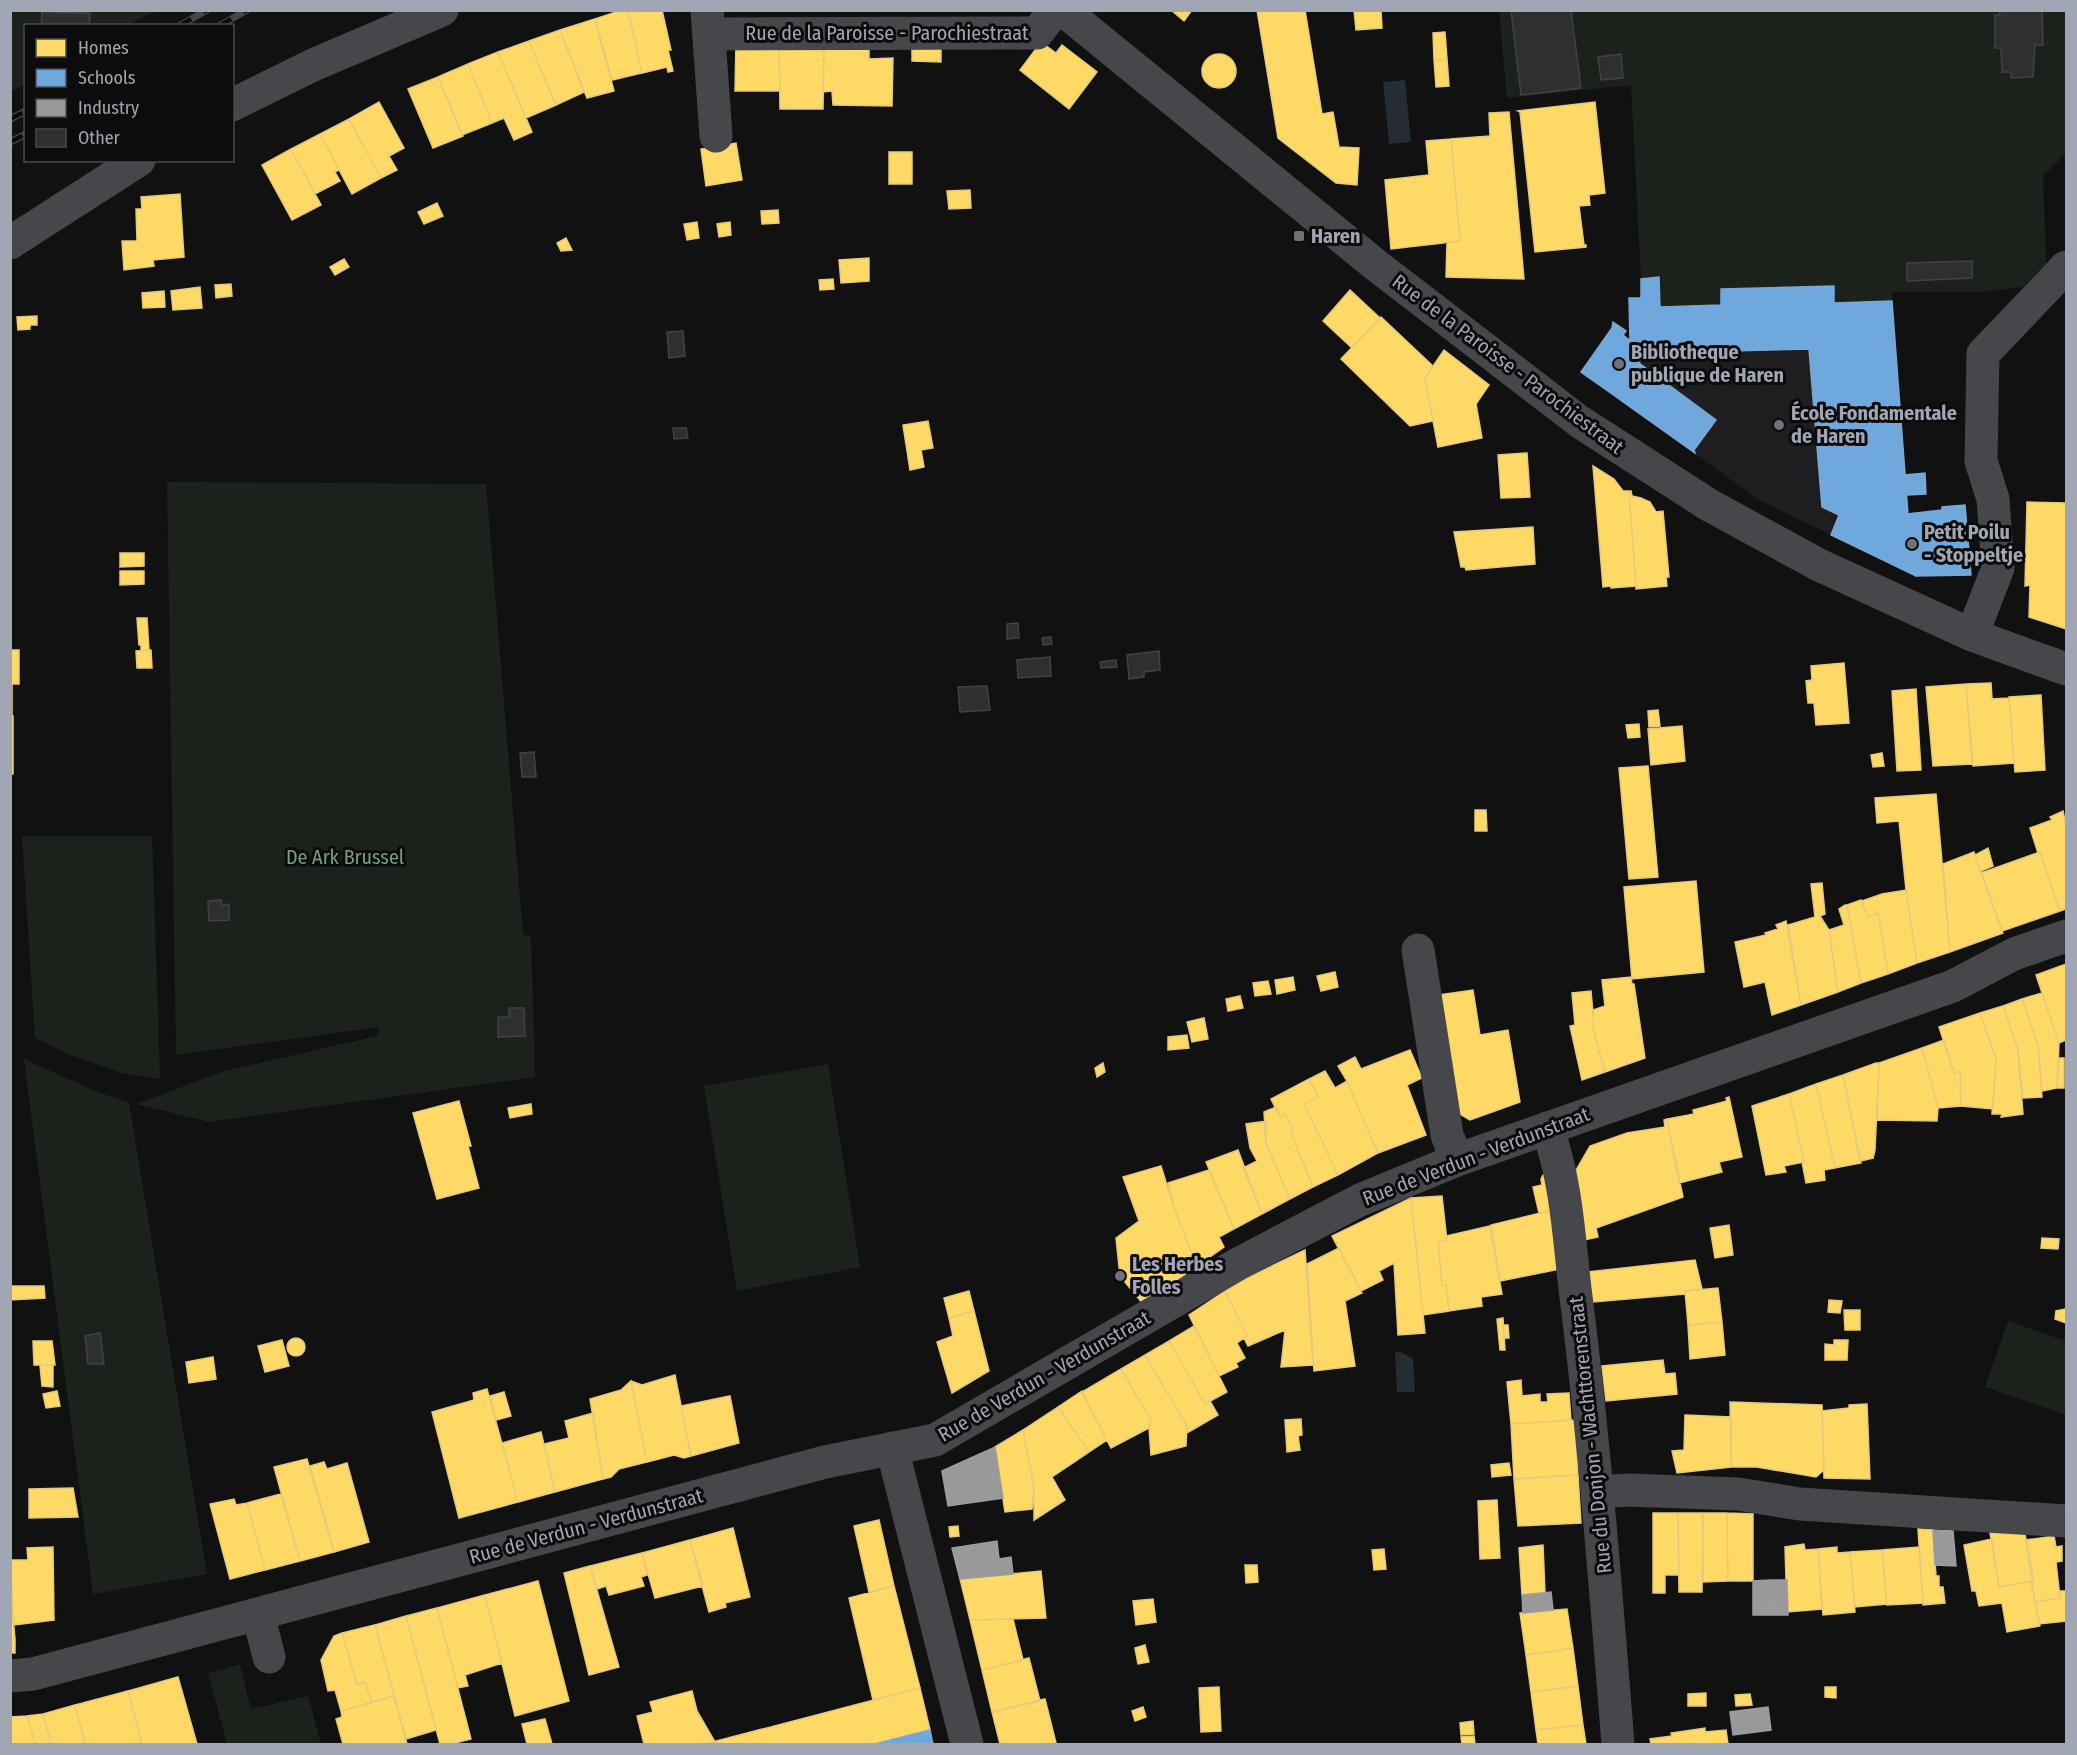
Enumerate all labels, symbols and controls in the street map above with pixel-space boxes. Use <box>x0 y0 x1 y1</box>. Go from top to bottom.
street label: Rue de la Paroisse - Parochiestraat <box>745 21 1029 45</box>
legend <box>24 24 234 162</box>
text: Homes <box>78 37 129 59</box>
text: Schools <box>78 67 136 89</box>
text: Industry <box>78 97 139 119</box>
text: Other <box>78 127 121 149</box>
place label: Haren <box>1311 224 1360 248</box>
marker: Haren <box>1292 229 1306 243</box>
street label: Rue de la Paroisse - Parochiestraat <box>1388 269 1629 459</box>
place label: Bibliotheque publique de Haren <box>1631 340 1784 387</box>
marker: Bibliotheque publique de Haren <box>1612 357 1626 371</box>
place label: École Fondamentale de Haren <box>1791 400 1957 448</box>
marker: École Fondamentale de Haren <box>1772 418 1786 432</box>
place label: Petit Poilu - Stoppeltje <box>1924 520 2023 567</box>
marker: Petit Poilu - Stoppeltje <box>1905 537 1919 551</box>
park label: De Ark Brussel <box>286 845 404 869</box>
street label: Rue de Verdun - Verdunstraat <box>1359 1101 1593 1210</box>
place label: Les Herbes Folles <box>1132 1252 1223 1299</box>
marker: Les Herbes Folles <box>1113 1269 1127 1283</box>
street label: Rue du Donjon - Wachttorenstraat <box>1563 1295 1616 1575</box>
street label: Rue de Verdun - Verdunstraat <box>934 1305 1155 1447</box>
street label: Rue de Verdun - Verdunstraat <box>467 1483 706 1569</box>

